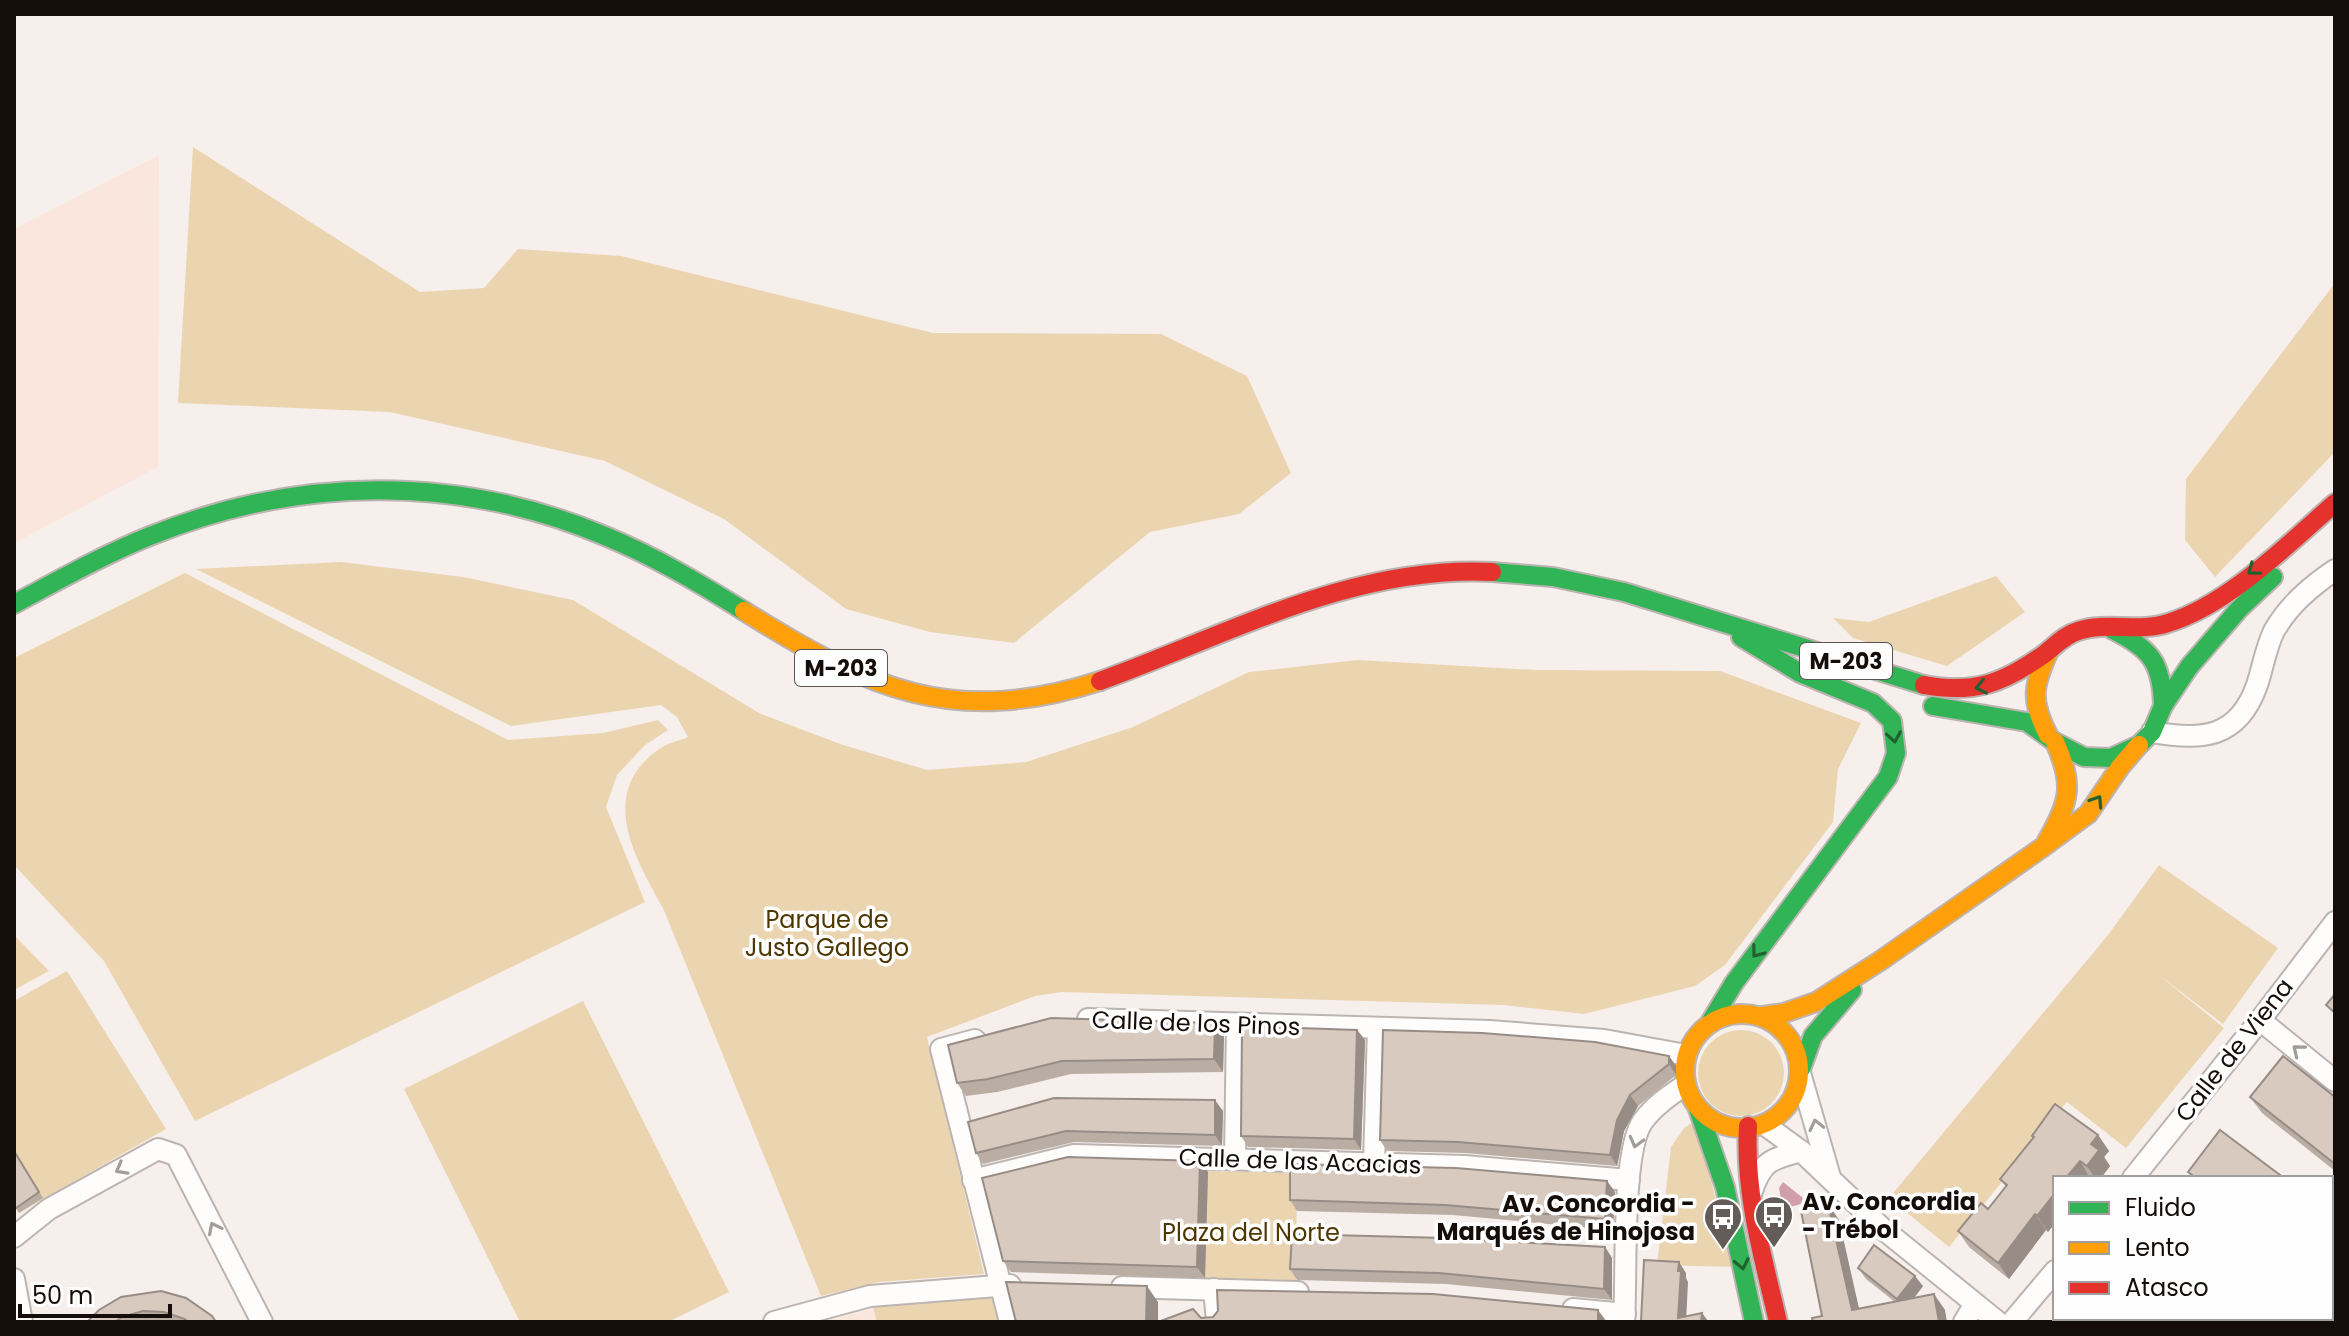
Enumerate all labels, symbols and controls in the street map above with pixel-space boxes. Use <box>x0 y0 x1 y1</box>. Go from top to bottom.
one-way arrow <box>2247 560 2262 574</box>
road number: M-203 <box>1800 643 1892 679</box>
road number: M-203 <box>795 650 887 686</box>
one-way arrow <box>1975 678 1988 695</box>
one-way arrow <box>1885 730 1902 744</box>
one-way arrow <box>2087 796 2102 810</box>
park label: Parque de Justo Gallego <box>745 903 909 964</box>
one-way arrow <box>1753 943 1767 957</box>
street label: Calle de Viena <box>2167 971 2301 1129</box>
street label: Calle de los Pinos <box>1091 1003 1301 1043</box>
one-way arrow <box>2292 1046 2307 1060</box>
one-way arrow <box>1808 1118 1825 1132</box>
one-way arrow <box>1629 1135 1645 1148</box>
street label: Calle de las Acacias <box>1178 1140 1422 1182</box>
one-way arrow <box>115 1160 129 1175</box>
legend <box>2053 1176 2333 1320</box>
place label: Av. Concordia - Trébol <box>1802 1185 1976 1246</box>
place label: Av. Concordia - Marqués de Hinojosa <box>1436 1187 1695 1248</box>
text: Fluido <box>2125 1191 2196 1224</box>
bus stop icon: Av. Concordia - Trébol <box>1753 1194 1795 1249</box>
bus stop icon: Av. Concordia - Marqués de Hinojosa <box>1702 1196 1744 1251</box>
park label: Plaza del Norte <box>1162 1216 1340 1249</box>
one-way arrow <box>209 1221 224 1236</box>
text: Lento <box>2125 1231 2190 1264</box>
one-way arrow <box>1733 1258 1750 1271</box>
scale bar <box>20 1268 170 1318</box>
text: Atasco <box>2125 1271 2209 1304</box>
text: 50 m <box>32 1279 93 1312</box>

